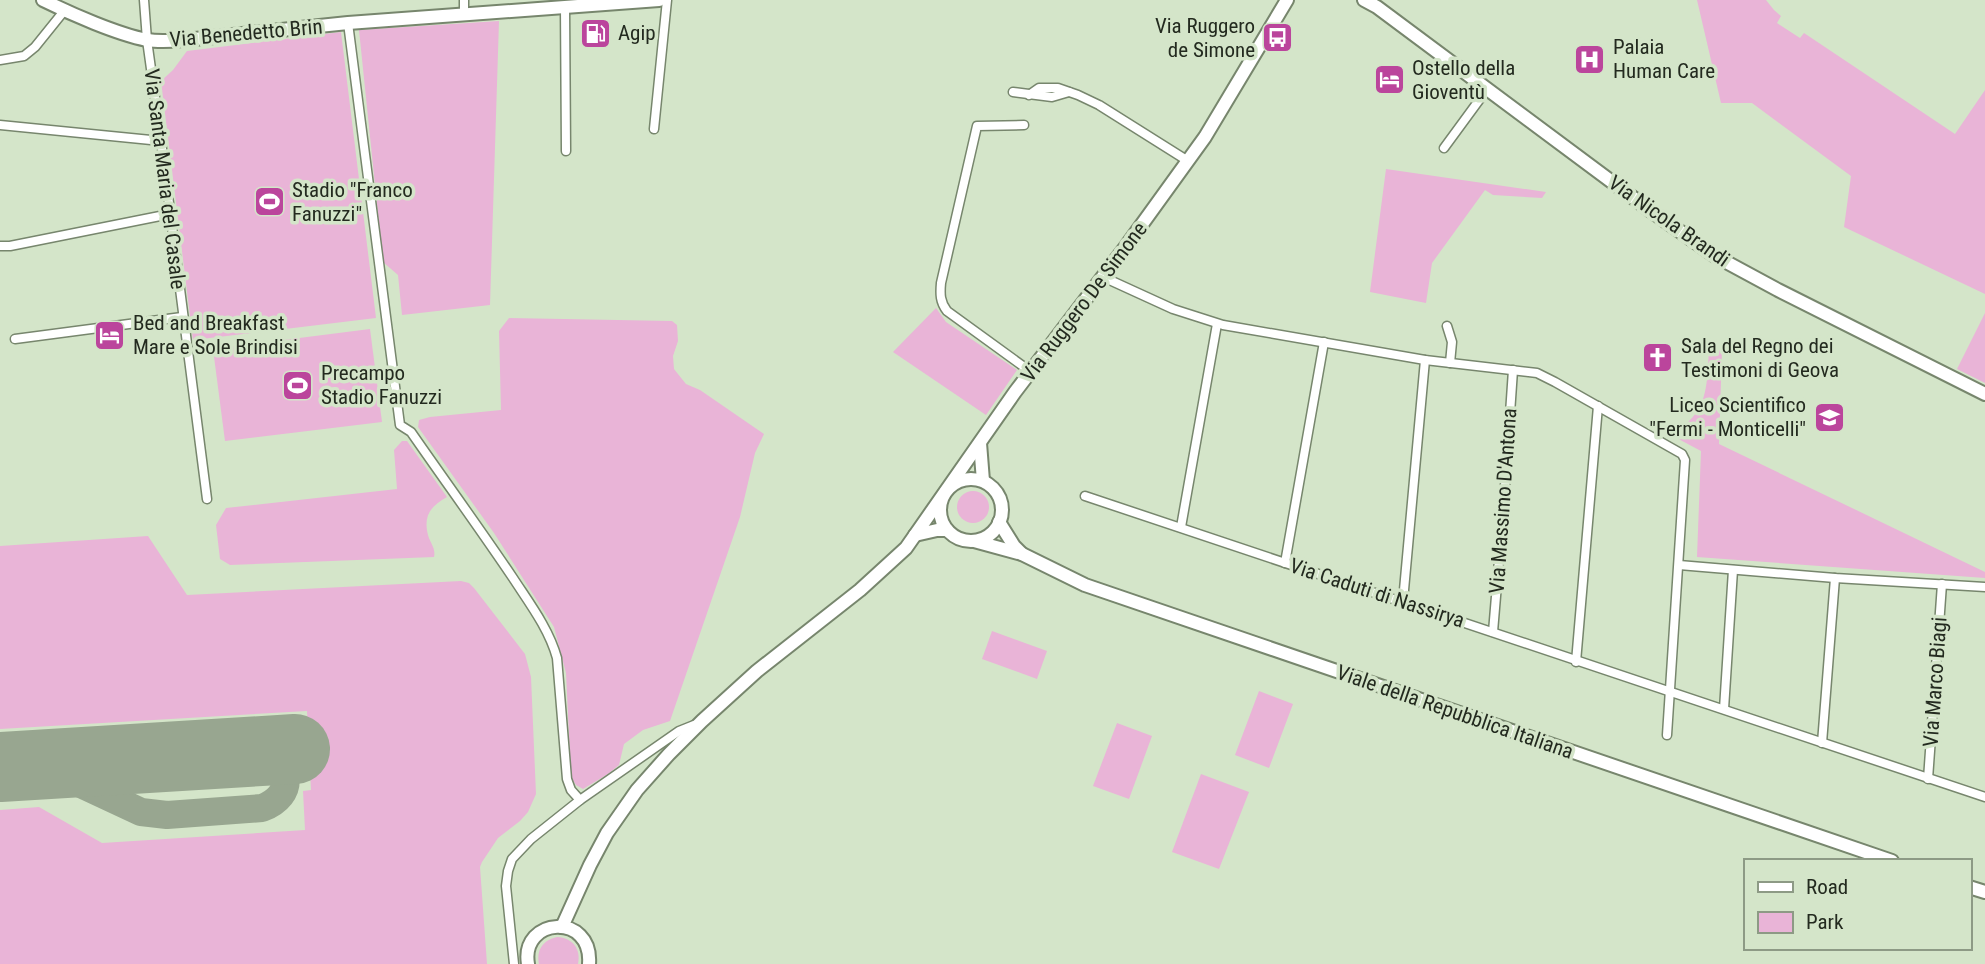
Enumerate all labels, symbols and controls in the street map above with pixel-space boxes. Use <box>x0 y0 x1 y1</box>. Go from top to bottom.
street label: Via Benedetto Brin <box>168 14 324 52</box>
place label: Via Ruggero de Simone <box>1155 14 1255 62</box>
fuel station icon: Agip <box>578 16 612 50</box>
place label: Agip <box>618 21 656 45</box>
bus stop icon: Via Ruggero de Simone <box>1261 21 1295 55</box>
place label: Palaia Human Care <box>1613 35 1715 83</box>
hospital icon: Palaia Human Care <box>1573 42 1607 76</box>
place label: Ostello della Gioventù <box>1412 56 1515 104</box>
hotel icon: Ostello della Gioventù <box>1372 63 1406 97</box>
street label: Via Santa Maria del Casale <box>140 67 190 291</box>
street label: Via Nicola Brandi <box>1604 170 1734 272</box>
place label: Stadio "Franco Fanuzzi" <box>292 178 413 226</box>
sports icon: Stadio "Franco Fanuzzi" <box>252 185 286 219</box>
street label: Via Ruggero De Simone <box>1016 217 1152 387</box>
place label: Bed and Breakfast Mare e Sole Brindisi <box>133 311 298 359</box>
hotel icon: Bed and Breakfast Mare e Sole Brindisi <box>93 318 127 352</box>
place label: Sala del Regno dei Testimoni di Geova <box>1681 334 1839 382</box>
church icon: Sala del Regno dei Testimoni di Geova <box>1641 341 1675 375</box>
place label: Precampo Stadio Fanuzzi <box>321 361 442 409</box>
sports icon: Precampo Stadio Fanuzzi <box>281 368 315 402</box>
place label: Liceo Scientifico "Fermi - Monticelli" <box>1649 393 1806 441</box>
school or university icon: Liceo Scientifico "Fermi - Monticelli" <box>1812 400 1846 434</box>
street label: Via Massimo D'Antona <box>1485 407 1521 595</box>
street label: Via Caduti di Nassirya <box>1287 553 1467 633</box>
street label: Via Marco Biagi <box>1918 616 1952 748</box>
street label: Viale della Repubblica Italiana <box>1333 660 1577 764</box>
legend <box>1744 859 1971 950</box>
text: Road <box>1806 875 1848 899</box>
text: Park <box>1806 910 1844 934</box>

